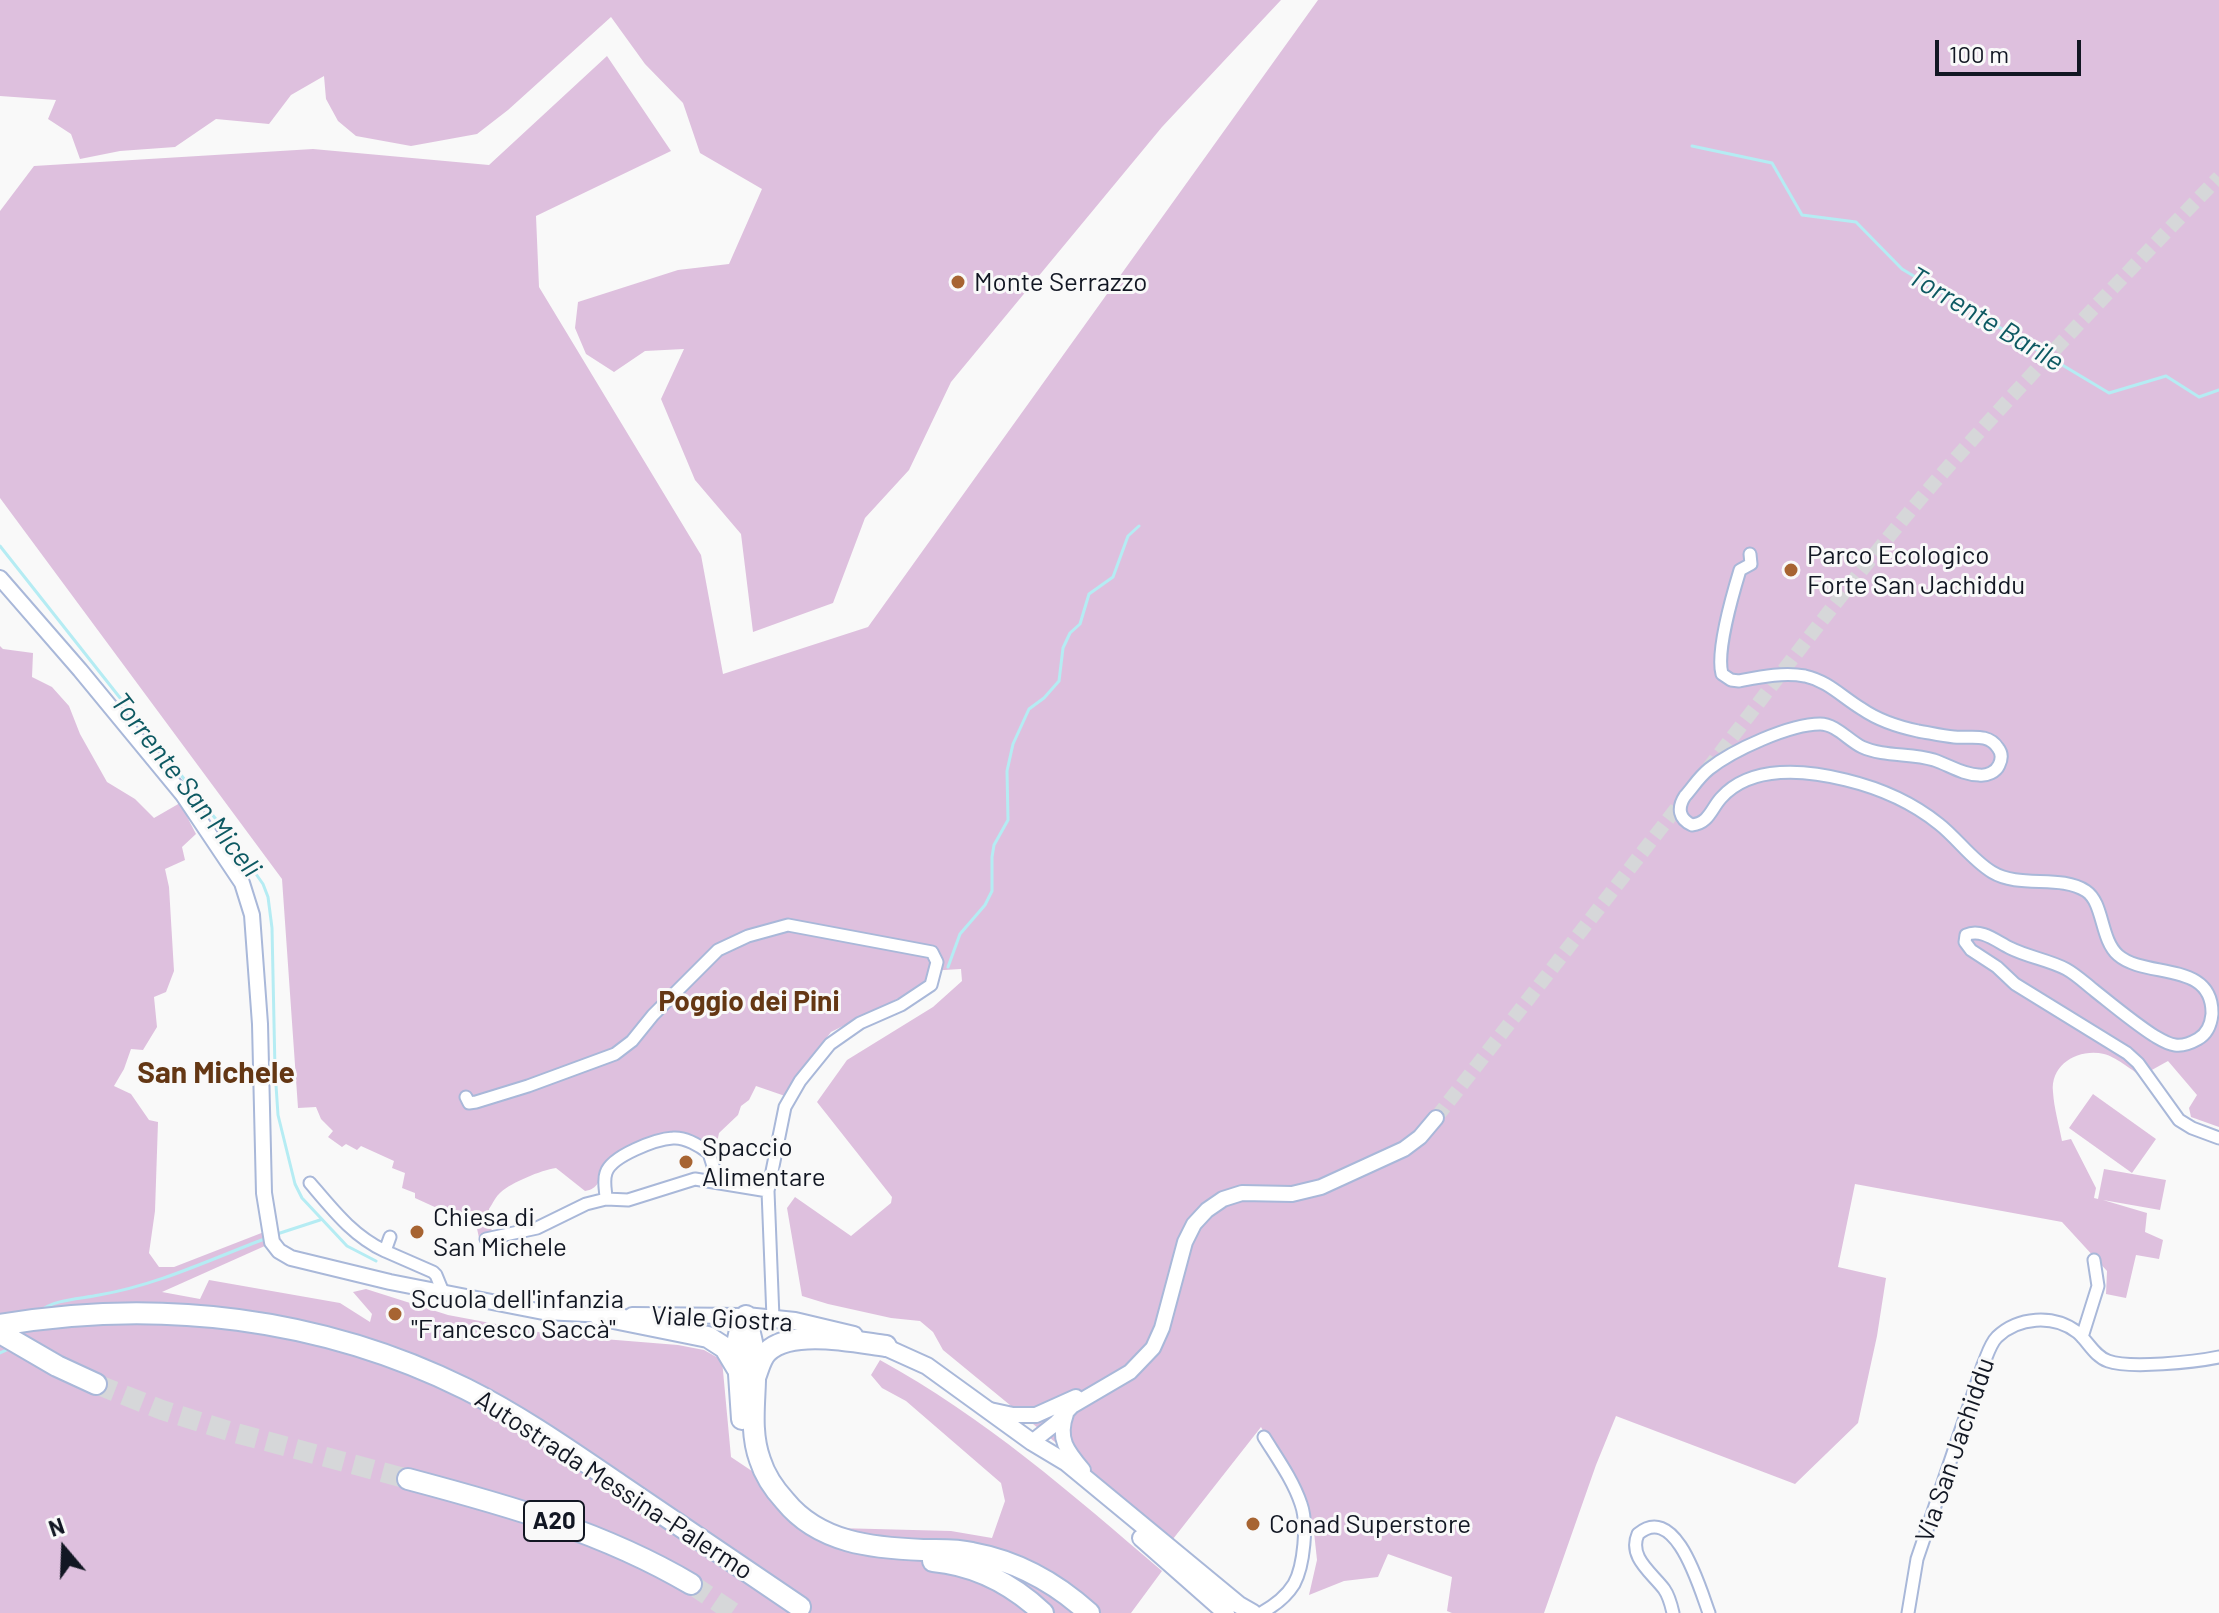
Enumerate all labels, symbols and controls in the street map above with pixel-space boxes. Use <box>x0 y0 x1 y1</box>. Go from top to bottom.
scale bar <box>1939 24 2085 74</box>
text: 100 m <box>1949 39 2009 68</box>
water label: Torrente Barile <box>1902 259 2070 379</box>
place label: Monte Serrazzo <box>974 266 1147 298</box>
marker: Monte Serrazzo <box>949 273 967 291</box>
place label: Parco Ecologico Forte San Jachiddu <box>1807 539 2025 600</box>
marker: Parco Ecologico Forte San Jachiddu <box>1782 561 1800 579</box>
water label: Torrente San Miceli <box>103 686 269 884</box>
district label: Poggio dei Pini <box>658 985 840 1019</box>
district label: San Michele <box>137 1055 295 1091</box>
place label: Spaccio Alimentare <box>702 1131 826 1192</box>
marker: Spaccio Alimentare <box>677 1153 695 1171</box>
place label: Chiesa di San Michele <box>433 1201 567 1262</box>
marker: Chiesa di San Michele <box>408 1223 426 1241</box>
place label: Scuola dell'infanzia "Francesco Saccà" <box>411 1283 624 1344</box>
street label: Viale Giostra <box>650 1300 794 1338</box>
marker: Scuola dell'infanzia "Francesco Saccà" <box>386 1305 404 1323</box>
street label: Via San Jachiddu <box>1909 1354 2001 1546</box>
street label: Autostrada Messina-Palermo <box>469 1383 759 1587</box>
road number: A20 <box>524 1501 584 1541</box>
place label: Conad Superstore <box>1269 1508 1471 1540</box>
north arrow <box>24 1509 104 1589</box>
text: N <box>45 1512 67 1541</box>
marker: Conad Superstore <box>1244 1515 1262 1533</box>

